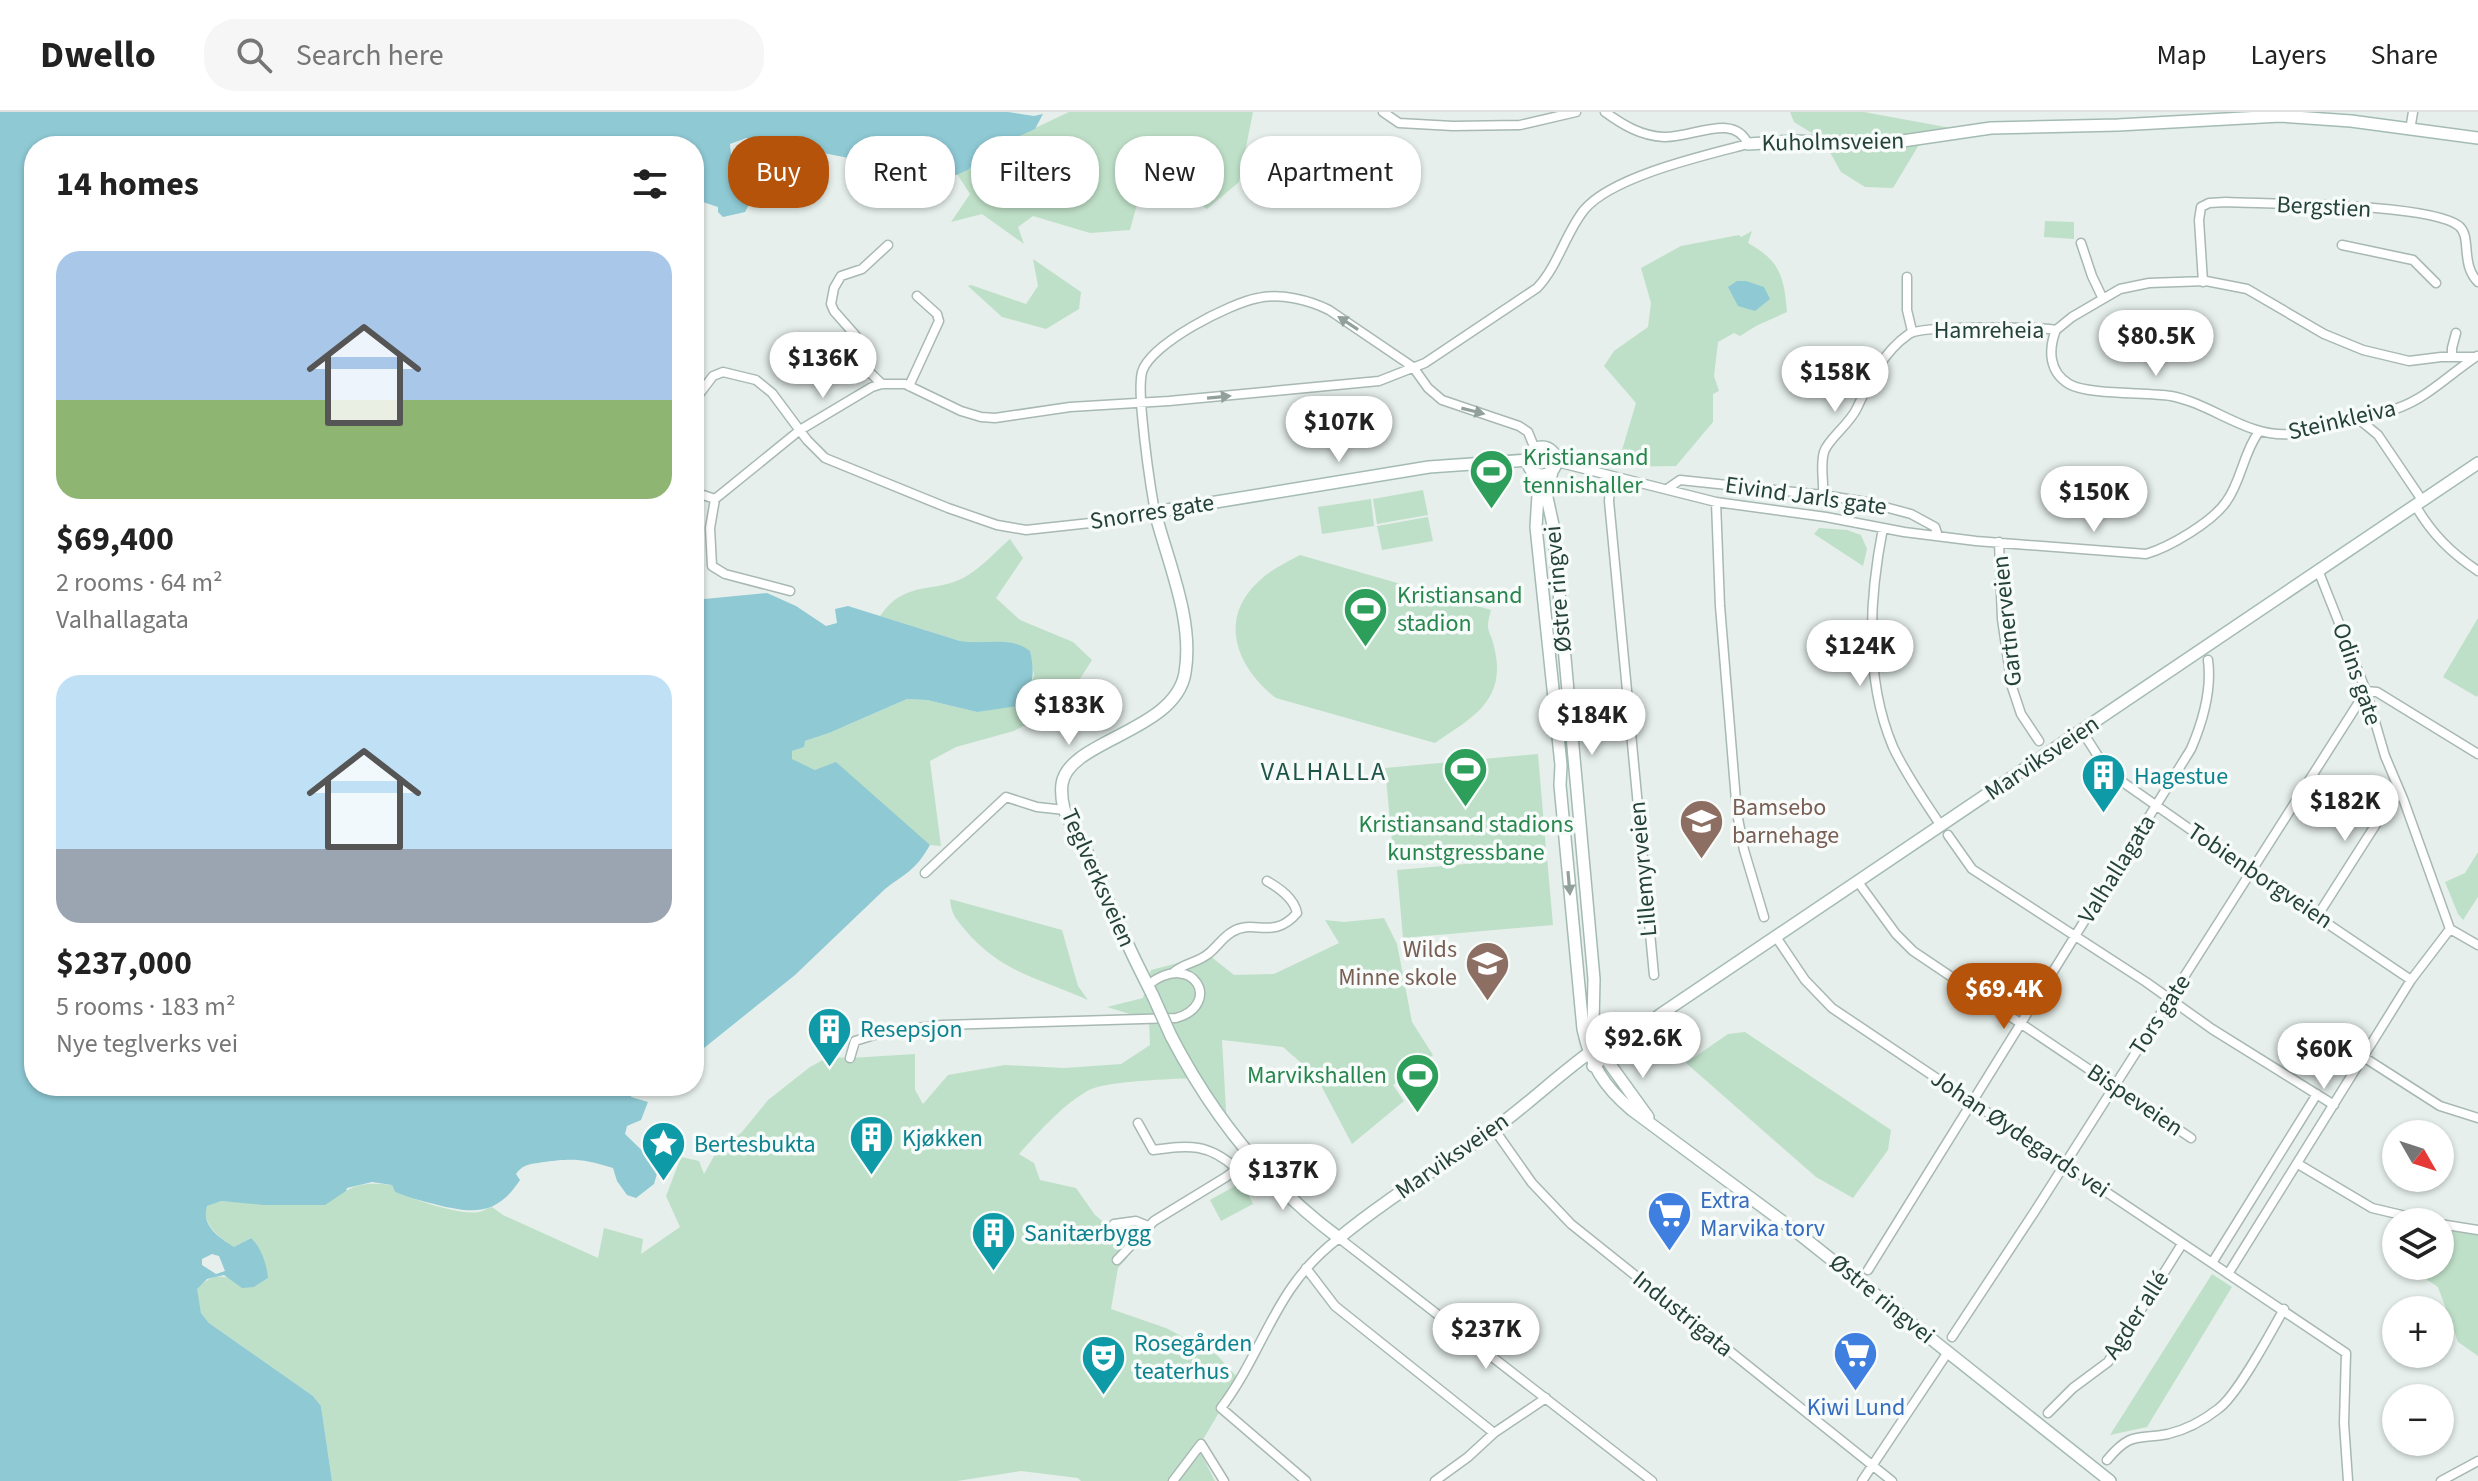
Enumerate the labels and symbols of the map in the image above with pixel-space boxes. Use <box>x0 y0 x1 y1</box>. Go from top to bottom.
street label: Kuholmsveien <box>1761 123 1905 161</box>
street label: Bergstien <box>2276 187 2372 227</box>
pin: $80.5K <box>2091 310 2221 378</box>
street label: Hamreheia <box>1934 313 2044 348</box>
one-way arrow <box>1338 315 1359 330</box>
pin: $136K <box>767 332 879 400</box>
pin: $158K <box>1779 346 1891 414</box>
one-way arrow <box>1207 390 1232 403</box>
street label: Steinkleiva <box>2285 391 2399 449</box>
pin: $107K <box>1283 396 1395 464</box>
one-way arrow <box>1460 406 1485 418</box>
place label: Kristiansand tennishaller <box>1523 440 1649 503</box>
sports icon: Kristiansand tennishaller <box>1468 447 1516 510</box>
pin: $150K <box>2038 466 2150 534</box>
street label: Eivind Jarls gate <box>1723 467 1889 525</box>
street label: Snorres gate <box>1087 485 1217 539</box>
street label: Østre ringvei <box>1535 524 1581 654</box>
street label: Gartnerveien <box>1983 554 2031 688</box>
place label: Kristiansand stadion <box>1397 578 1523 641</box>
sports icon: Kristiansand stadion <box>1342 585 1390 648</box>
street label: Odins gate <box>2323 618 2391 730</box>
pin: $124K <box>1804 620 1916 688</box>
pin: $183K <box>1013 679 1125 747</box>
pin: $184K <box>1536 689 1648 757</box>
street label: Marviksveien <box>1978 707 2106 809</box>
sports icon: Kristiansand stadions kunstgressbane <box>1442 746 1490 809</box>
building icon: Hagestue <box>2079 752 2127 815</box>
district label: VALHALLA <box>1261 753 1387 790</box>
place label: Hagestue <box>2134 759 2228 794</box>
pin: $182K <box>2289 775 2401 843</box>
place label: Bamsebo barnehage <box>1732 790 1839 853</box>
school or university icon: Bamsebo barnehage <box>1677 797 1725 860</box>
street label: Lillemyrveien <box>1620 800 1666 938</box>
street label: Teglverksveien <box>1052 803 1144 953</box>
place label: Kristiansand stadions kunstgressbane <box>1358 807 1574 870</box>
street label: Valhallagata <box>2070 808 2164 930</box>
street label: Tobienborgveien <box>2180 814 2340 938</box>
one-way arrow <box>1563 871 1576 896</box>
place label: Wilds Minne skole <box>1338 932 1457 995</box>
school or university icon: Wilds Minne skole <box>1464 939 1512 1002</box>
pin: $69.4K <box>1939 963 2069 1031</box>
street label: Tors gate <box>2121 967 2199 1063</box>
building icon: Resepsjon <box>805 1005 853 1068</box>
place label: Resepsjon <box>860 1012 963 1047</box>
pin: $92.6K <box>1578 1012 1708 1080</box>
pin: $60K <box>2277 1023 2371 1091</box>
sports icon: Marvikshallen <box>1394 1051 1442 1114</box>
street label: Bispeveien <box>2080 1055 2190 1145</box>
place label: Marvikshallen <box>1247 1058 1387 1093</box>
street label: Johan Øydegards vei <box>1924 1061 2116 1207</box>
street label: Marviksveien <box>1388 1104 1516 1208</box>
building icon: Kjøkken <box>847 1114 895 1177</box>
place icon: Bertesbukta <box>639 1120 687 1183</box>
north arrow <box>2382 1120 2454 1192</box>
place label: Kjøkken <box>902 1121 983 1156</box>
place label: Bertesbukta <box>694 1127 816 1162</box>
pin: $137K <box>1227 1144 1339 1212</box>
place label: Extra Marvika torv <box>1700 1183 1825 1246</box>
supermarket icon: Extra Marvika torv <box>1645 1190 1693 1253</box>
building icon: Sanitærbygg <box>969 1209 1017 1272</box>
place label: Sanitærbygg <box>1024 1216 1151 1251</box>
street label: Østre ringvei <box>1822 1246 1942 1352</box>
street label: Industrigata <box>1625 1262 1741 1366</box>
street label: Agder allé <box>2094 1264 2178 1366</box>
pin: $237K <box>1430 1303 1542 1371</box>
place label: Rosegården teaterhus <box>1134 1326 1252 1389</box>
supermarket icon: Kiwi Lund <box>1832 1329 1880 1392</box>
theatre icon: Rosegården teaterhus <box>1079 1333 1127 1396</box>
place label: Kiwi Lund <box>1807 1390 1905 1425</box>

